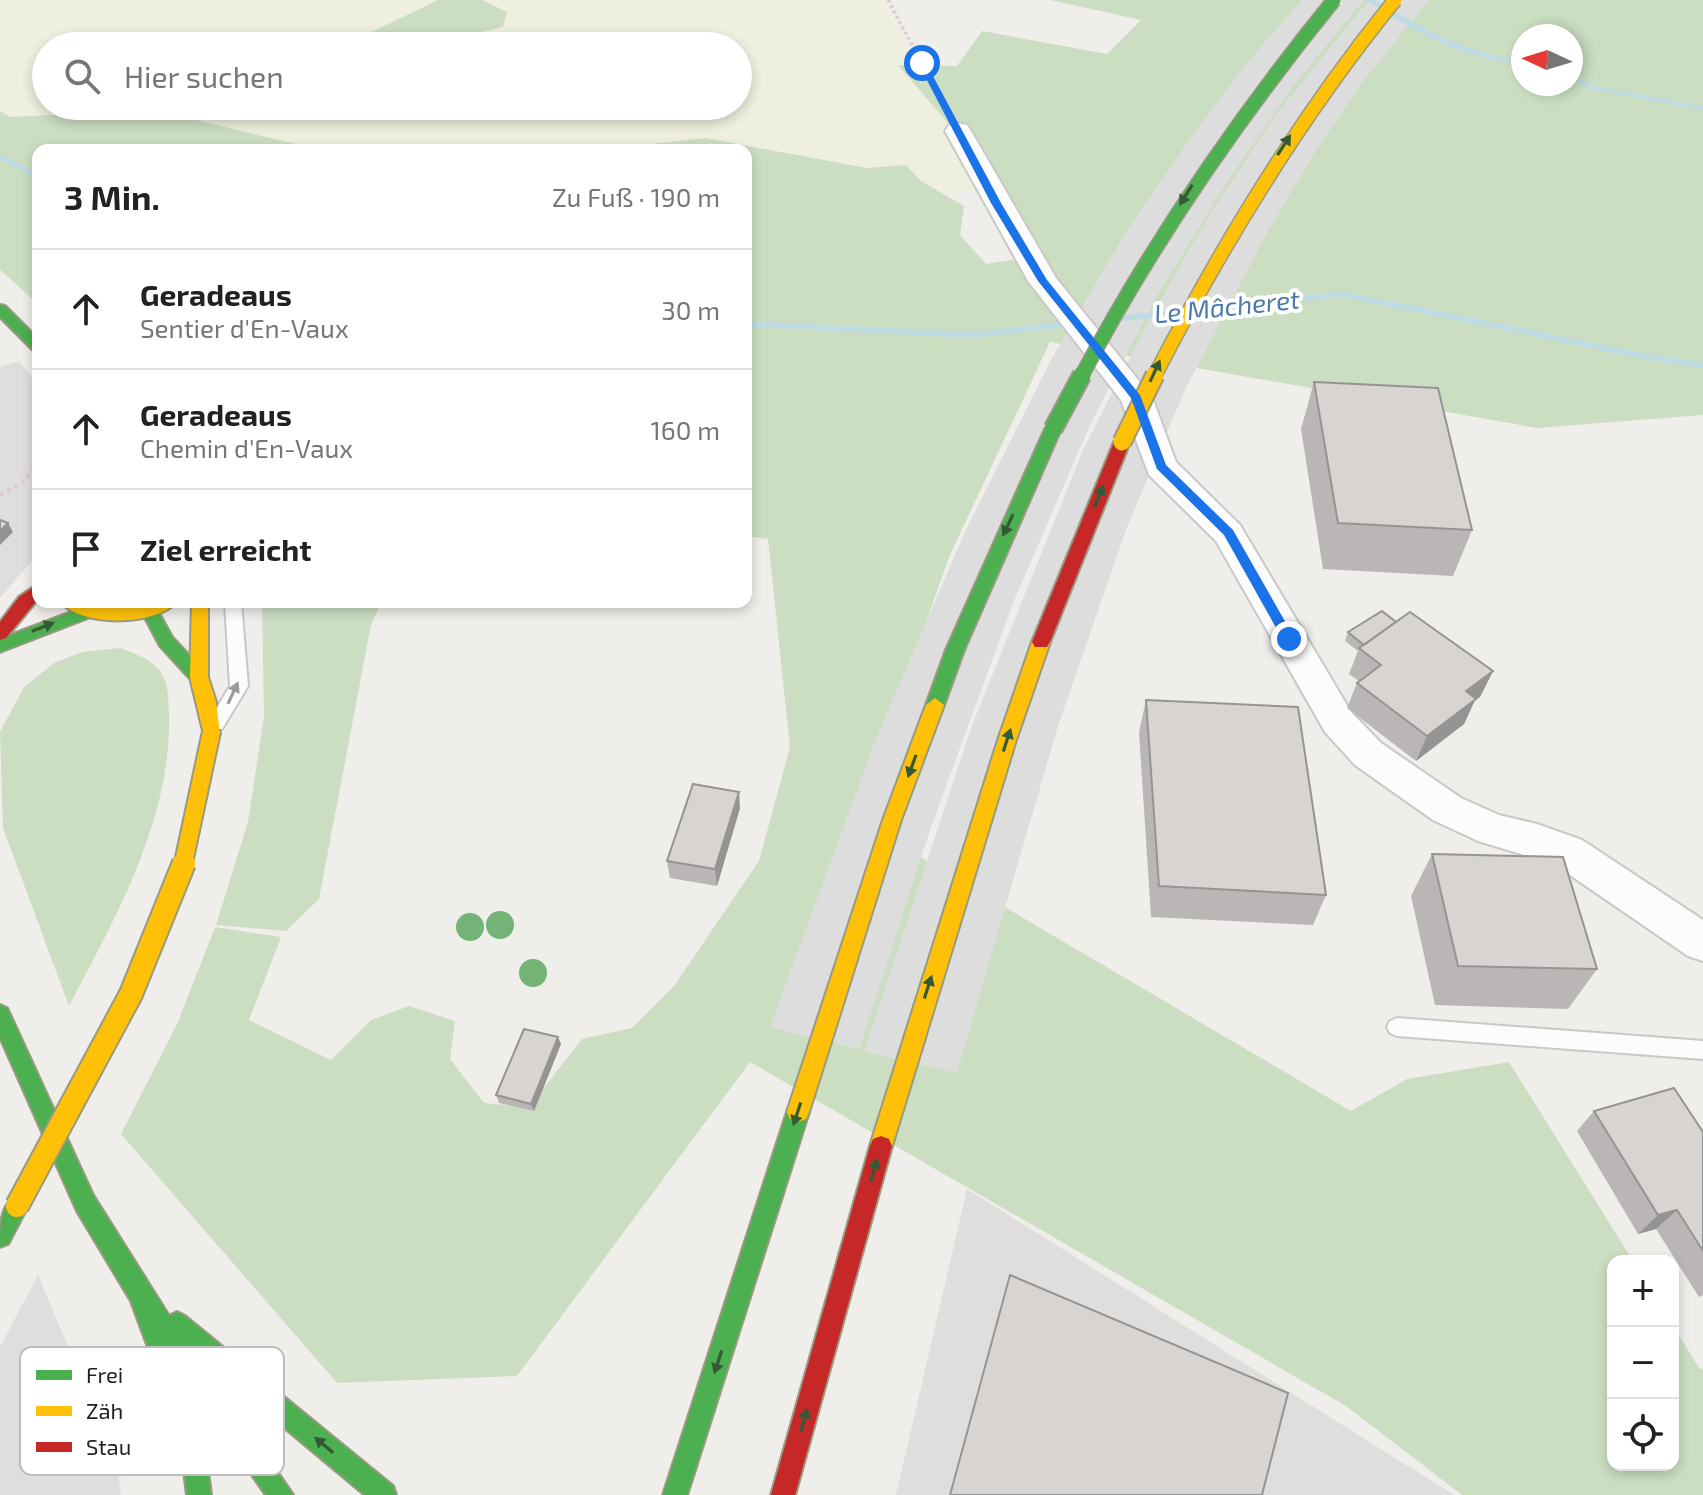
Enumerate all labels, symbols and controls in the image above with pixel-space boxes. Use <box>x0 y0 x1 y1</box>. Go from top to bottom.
north arrow <box>1511 24 1583 96</box>
search box <box>32 32 752 120</box>
route start <box>904 45 940 81</box>
icon: search <box>60 54 104 98</box>
text: Hier suchen <box>124 58 284 94</box>
one-way arrow <box>1276 135 1291 156</box>
text: 3 Min. <box>64 176 160 217</box>
text: Zu Fuß · 190 m <box>552 181 720 212</box>
one-way arrow <box>1179 184 1193 206</box>
text: Geradeaus <box>140 276 292 312</box>
water label: Le Mâcheret <box>1153 282 1301 329</box>
icon: ahead <box>64 287 108 331</box>
text: 30 m <box>661 294 720 325</box>
text: Sentier d'En-Vaux <box>140 312 349 343</box>
one-way arrow <box>1148 359 1162 383</box>
text: Geradeaus <box>140 396 292 432</box>
icon: ahead <box>64 407 108 451</box>
text: 160 m <box>651 414 720 445</box>
text: Chemin d'En-Vaux <box>140 432 353 463</box>
one-way arrow <box>1093 484 1106 508</box>
one-way arrow <box>1002 513 1015 537</box>
icon: arrive <box>64 527 108 571</box>
text: Ziel erreicht <box>140 531 312 567</box>
one-way arrow <box>31 620 55 633</box>
route end <box>1271 621 1307 657</box>
one-way arrow <box>227 682 240 705</box>
one-way arrow <box>1002 727 1014 751</box>
one-way arrow <box>905 755 918 779</box>
one-way arrow <box>923 975 935 999</box>
one-way arrow <box>790 1103 803 1127</box>
one-way arrow <box>868 1157 881 1181</box>
map controls <box>1607 1255 1679 1471</box>
button: + <box>1607 1255 1679 1327</box>
button: − <box>1607 1327 1679 1399</box>
legend <box>20 1347 284 1475</box>
one-way arrow <box>711 1350 723 1374</box>
text: Frei <box>86 1361 123 1387</box>
text: Zäh <box>86 1397 123 1423</box>
button: locate <box>1607 1399 1679 1471</box>
one-way arrow <box>798 1407 811 1431</box>
text: Stau <box>86 1433 131 1459</box>
one-way arrow <box>314 1437 334 1454</box>

